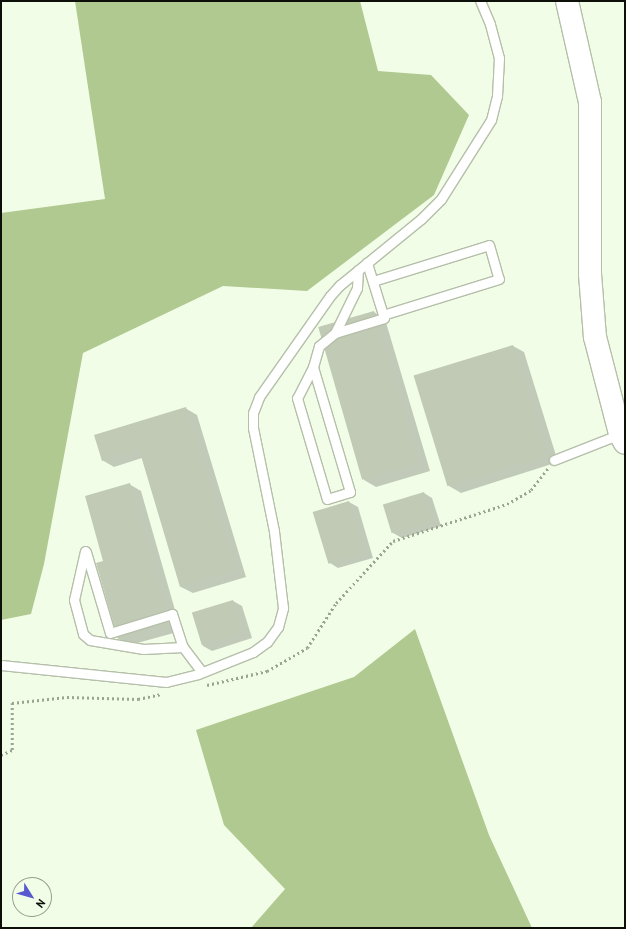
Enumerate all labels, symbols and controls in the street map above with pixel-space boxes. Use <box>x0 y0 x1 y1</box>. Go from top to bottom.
north arrow <box>12 877 52 917</box>
text: N <box>33 897 49 911</box>

